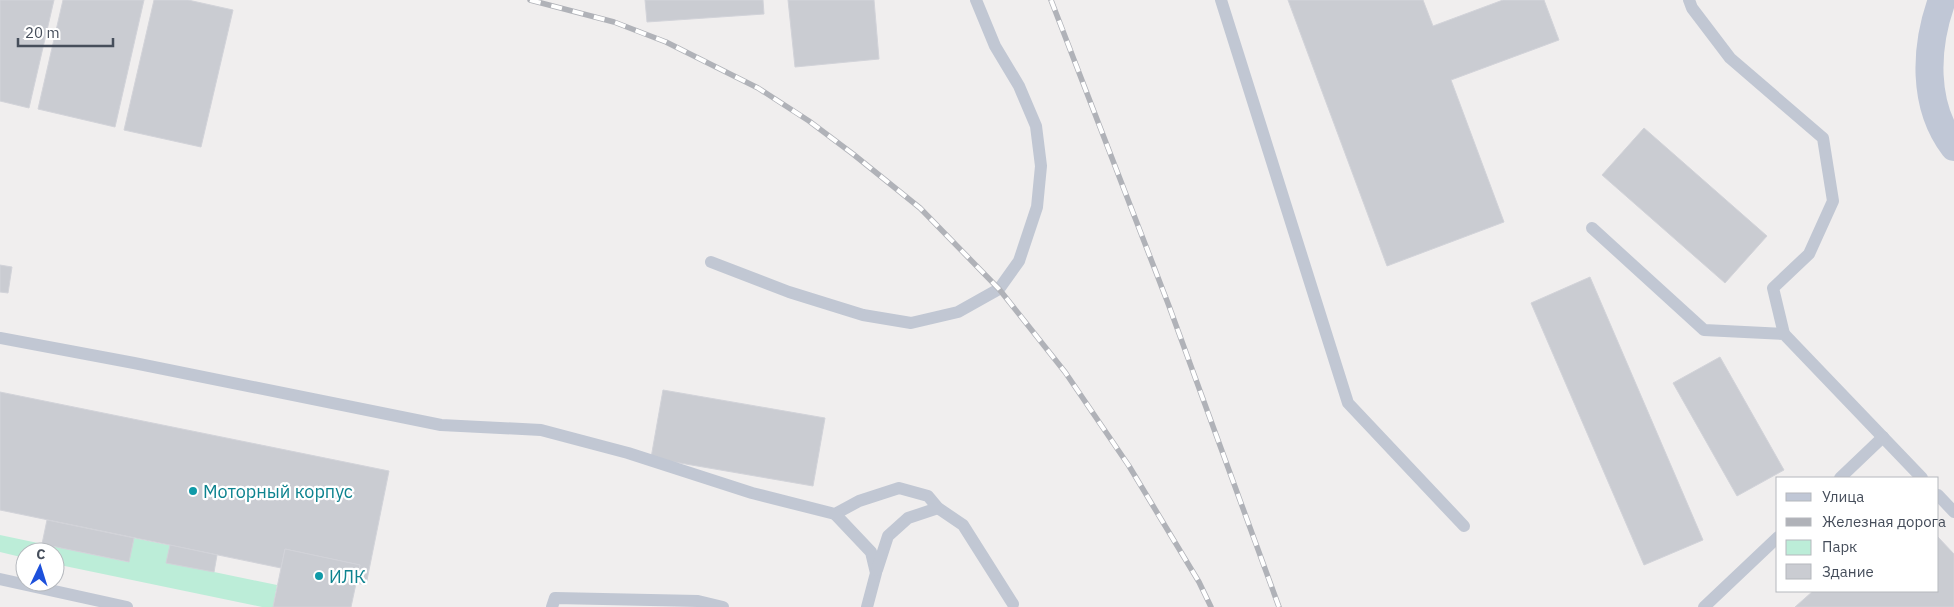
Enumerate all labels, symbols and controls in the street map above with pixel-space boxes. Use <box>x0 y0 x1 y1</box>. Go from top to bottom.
scale bar <box>18 15 112 47</box>
text: 20 m <box>25 23 60 42</box>
legend <box>1776 477 1939 592</box>
place label: Моторный корпус <box>203 480 353 503</box>
marker: Моторный корпус <box>187 485 199 497</box>
text: Улица <box>1822 487 1864 506</box>
text: Железная дорога <box>1822 512 1946 531</box>
text: Парк <box>1822 537 1857 556</box>
north arrow <box>15 542 65 592</box>
text: С <box>36 545 46 563</box>
text: Здание <box>1822 562 1874 581</box>
place label: ИЛК <box>329 565 366 588</box>
marker: ИЛК <box>313 570 325 582</box>

